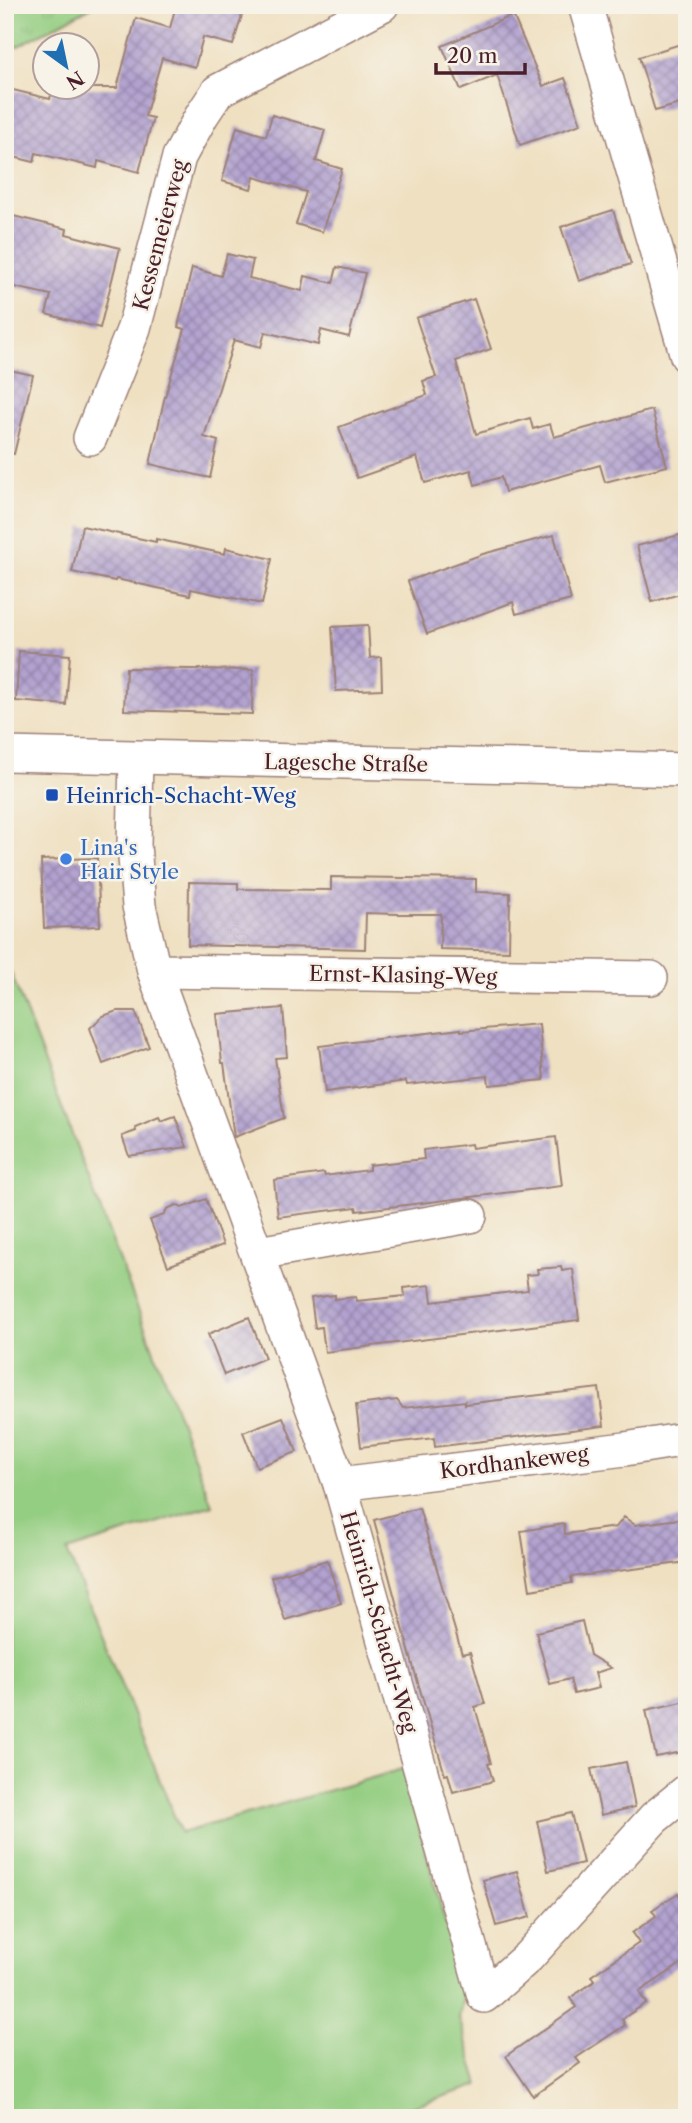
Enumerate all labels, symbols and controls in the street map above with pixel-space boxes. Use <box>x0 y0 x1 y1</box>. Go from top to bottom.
north arrow <box>32 32 102 102</box>
scale bar <box>436 32 526 76</box>
text: 20 m <box>447 43 498 68</box>
text: N <box>62 66 88 94</box>
street label: Kessemeierweg <box>128 156 192 313</box>
street label: Lagesche Straße <box>264 749 428 777</box>
place label: Heinrich-Schacht-Weg <box>66 783 297 808</box>
marker: Heinrich-Schacht-Weg <box>44 787 60 803</box>
place label: Lina's Hair Style <box>80 835 179 884</box>
marker: Lina's Hair Style <box>58 851 74 867</box>
street label: Ernst-Klasing-Weg <box>309 961 498 989</box>
street label: Kordhankeweg <box>438 1440 591 1484</box>
street label: Heinrich-Schacht-Weg <box>335 1508 423 1737</box>

